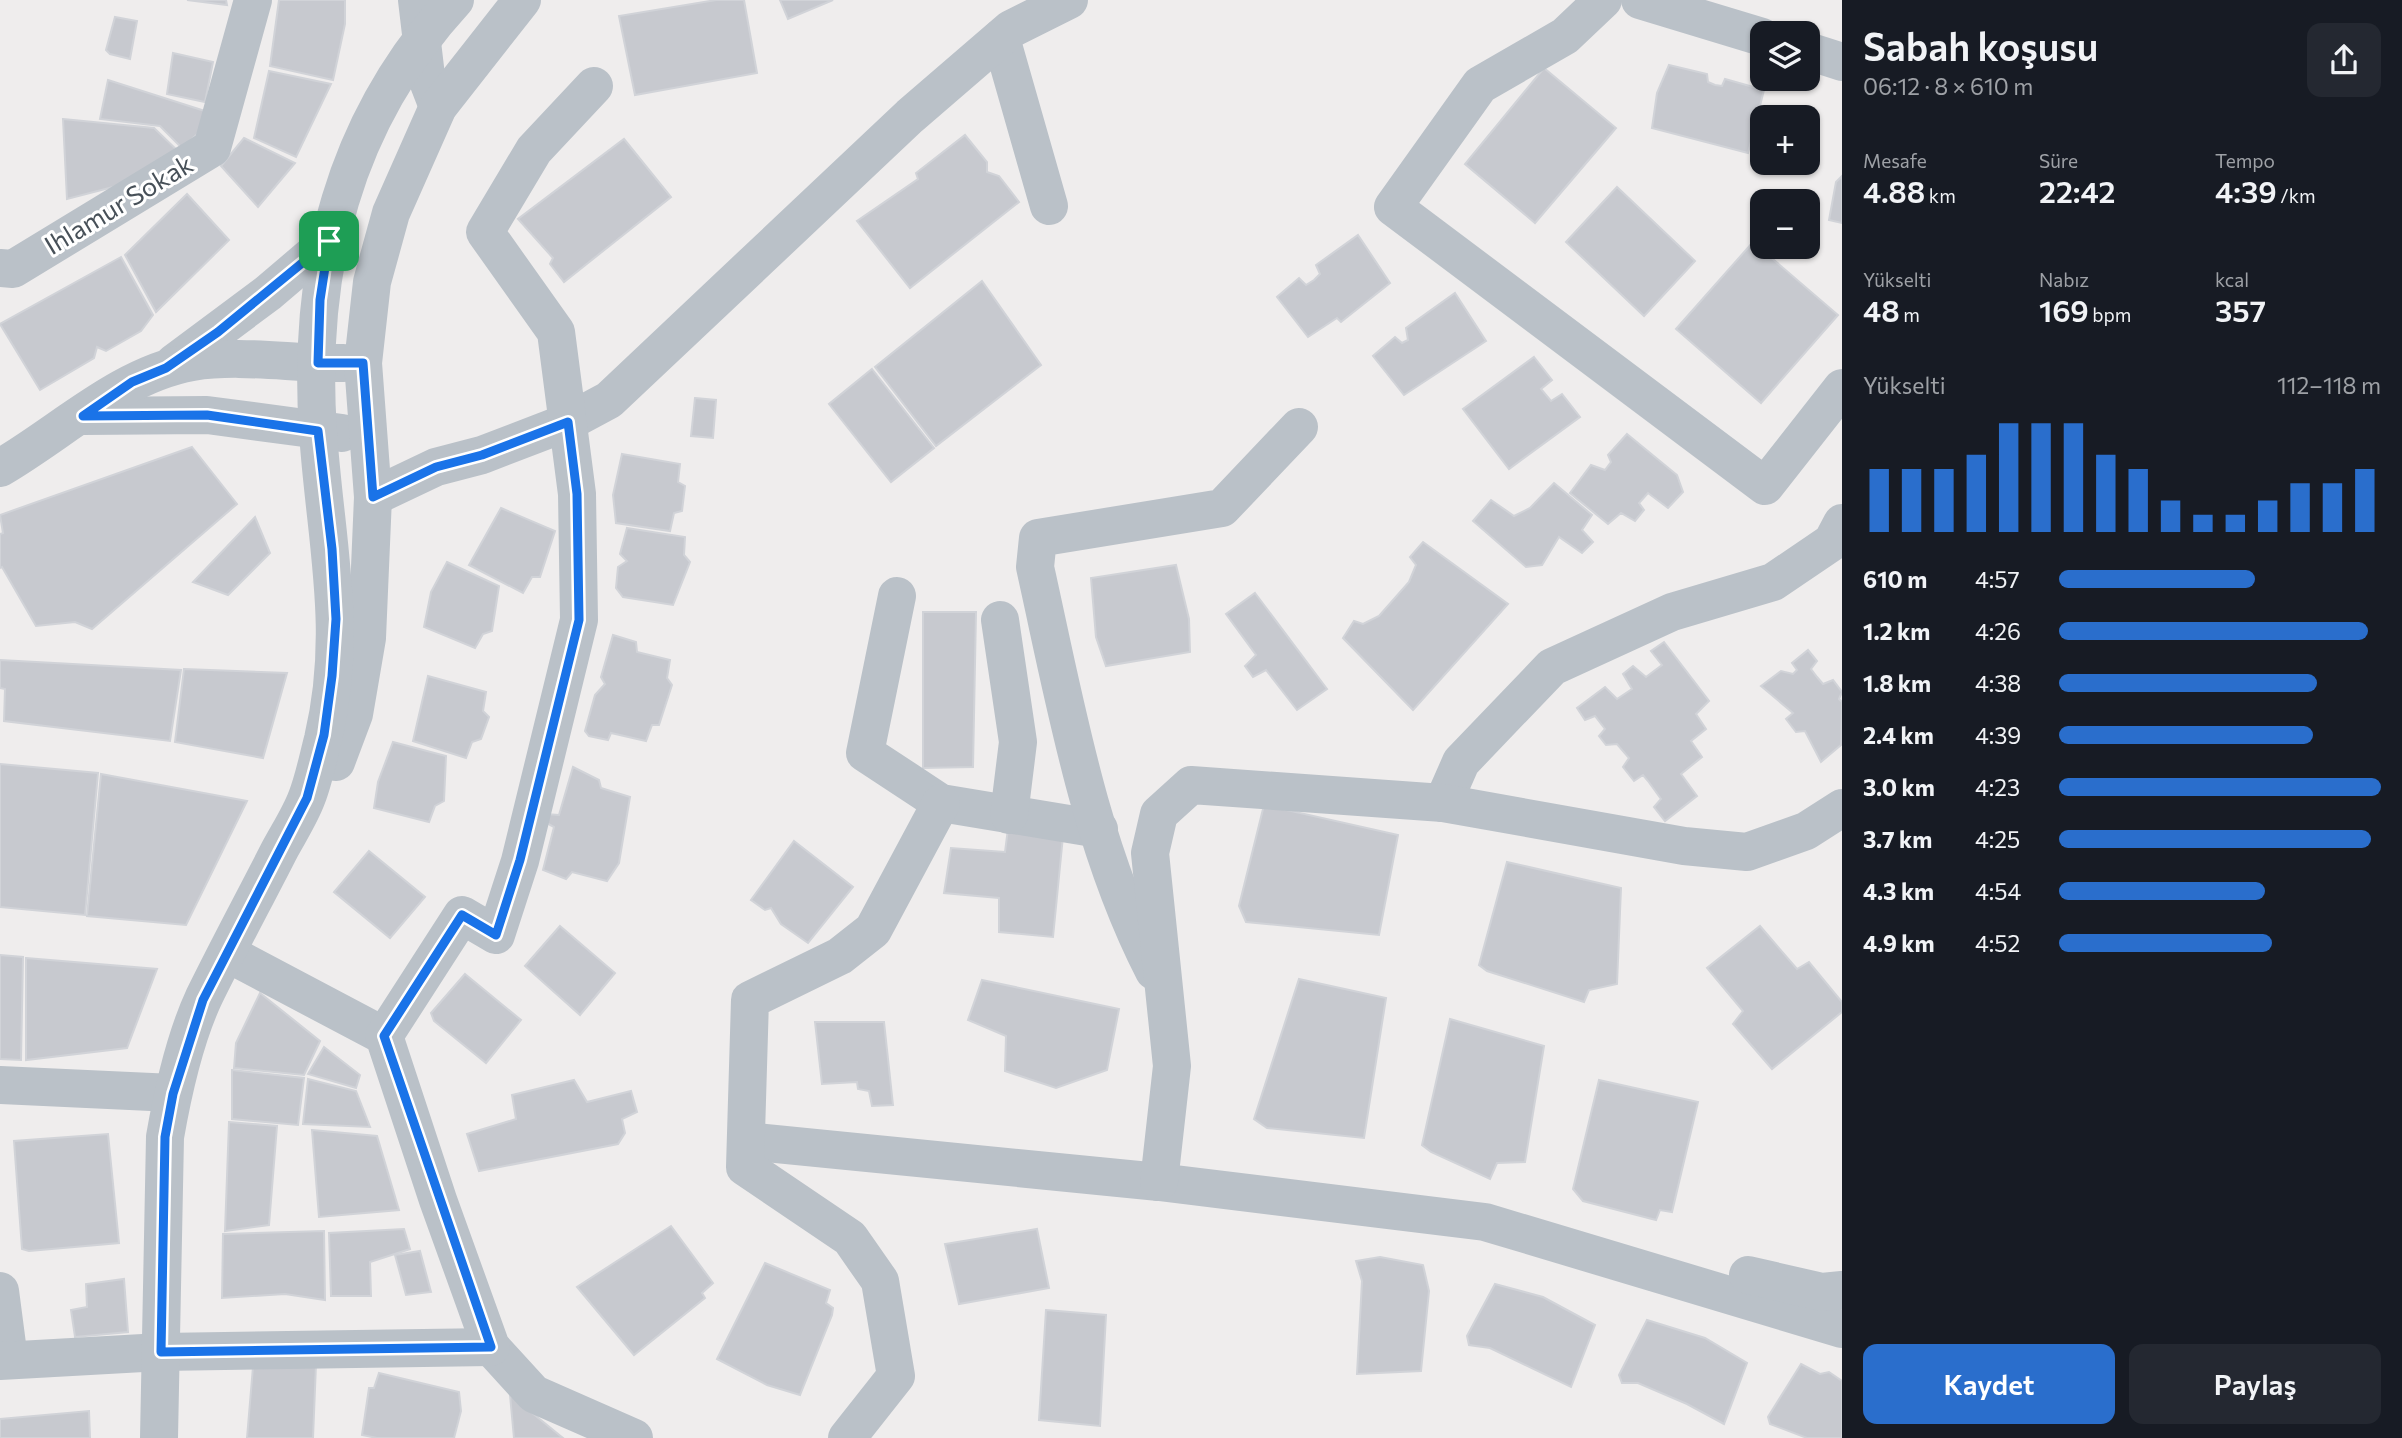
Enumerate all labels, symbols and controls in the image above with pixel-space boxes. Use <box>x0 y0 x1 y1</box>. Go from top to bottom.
map controls <box>1750 21 1820 259</box>
button: layers <box>1750 21 1820 91</box>
text: Sabah koşusu <box>1863 22 2098 69</box>
button: share <box>2307 23 2381 97</box>
text: 06:12 · 8 × 610 m <box>1863 72 2033 100</box>
button: + <box>1750 105 1820 175</box>
street label: Ihlamur Sokak <box>38 147 198 260</box>
text: Mesafe <box>1863 149 1927 172</box>
text: Süre <box>2039 149 2078 172</box>
text: Tempo <box>2215 149 2275 172</box>
text: 4.88 <box>1863 172 1925 209</box>
text: 22:42 <box>2039 172 2115 209</box>
text: 4:39 <box>2215 172 2277 209</box>
text: km <box>1925 184 1956 207</box>
text: /km <box>2277 184 2316 207</box>
button: − <box>1750 189 1820 259</box>
pin <box>299 211 359 271</box>
icon: arrive <box>310 222 348 260</box>
text: Yükselti <box>1863 268 1931 291</box>
text: Nabız <box>2039 268 2089 291</box>
text: kcal <box>2215 268 2249 291</box>
text: 48 <box>1863 291 1900 328</box>
text: 169 <box>2039 291 2089 328</box>
text: 357 <box>2215 291 2266 328</box>
text: m <box>1900 303 1920 326</box>
text: bpm <box>2089 303 2131 326</box>
text: Yükselti <box>1863 371 1946 399</box>
text: 112–118 m <box>2277 371 2381 399</box>
text: 610 m <box>1863 565 1927 593</box>
text: 4:57 <box>1975 565 2020 593</box>
text: 1.2 km <box>1863 617 1930 645</box>
text: 4:26 <box>1975 617 2021 645</box>
text: 1.8 km <box>1863 669 1931 697</box>
text: 4:38 <box>1975 669 2021 697</box>
text: 2.4 km <box>1863 721 1934 749</box>
text: 4:39 <box>1975 721 2021 749</box>
text: 3.0 km <box>1863 773 1935 801</box>
text: 4:23 <box>1975 773 2020 801</box>
text: 3.7 km <box>1863 825 1932 853</box>
text: 4:25 <box>1975 825 2020 853</box>
text: 4.3 km <box>1863 877 1934 905</box>
text: 4:54 <box>1975 877 2021 905</box>
text: 4.9 km <box>1863 929 1935 957</box>
text: 4:52 <box>1975 929 2020 957</box>
button: Kaydet <box>1863 1344 2115 1424</box>
button: Paylaş <box>2129 1344 2381 1424</box>

